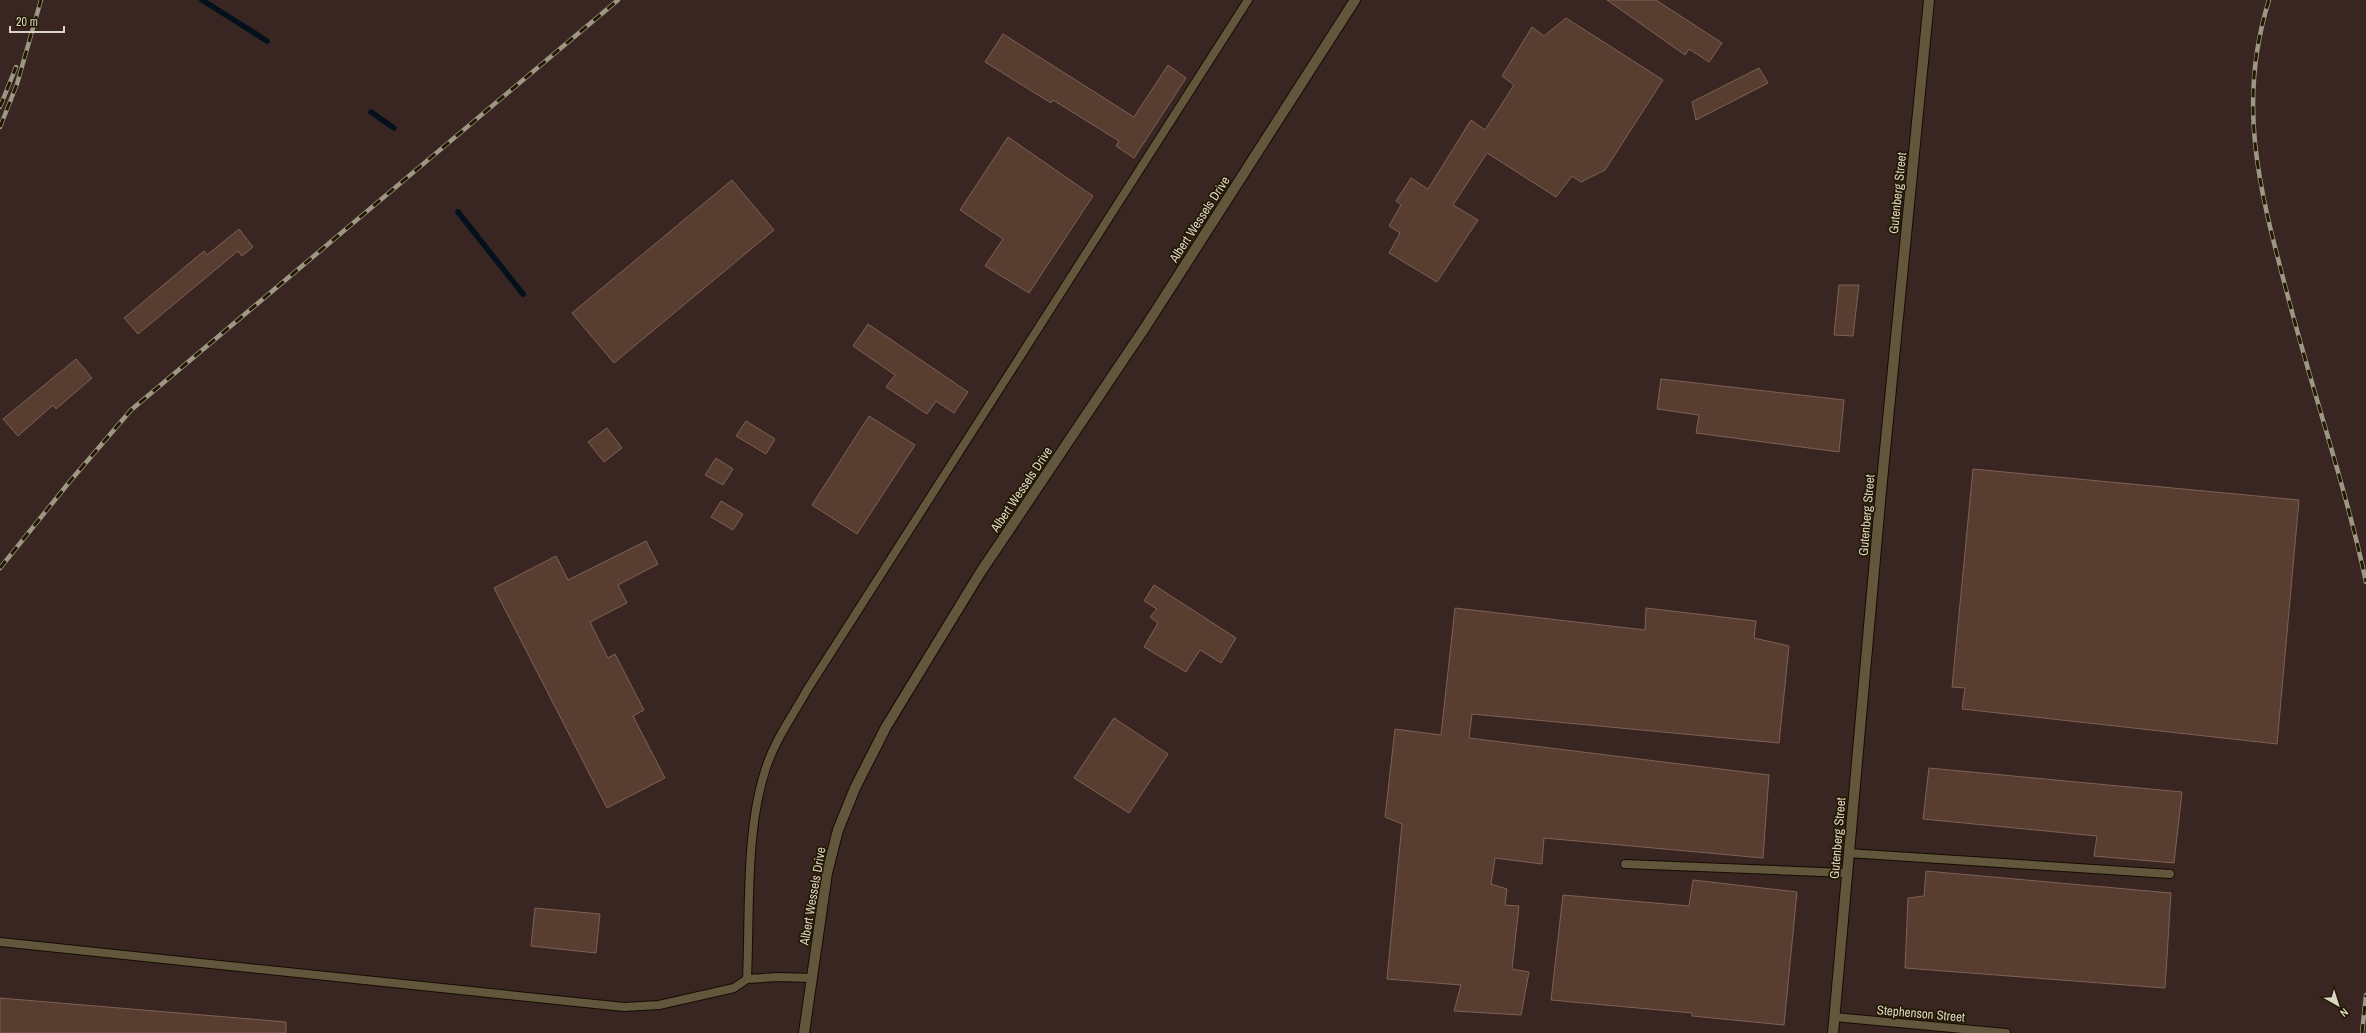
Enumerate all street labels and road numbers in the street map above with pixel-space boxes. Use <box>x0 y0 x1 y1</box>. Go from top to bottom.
street label: Gutenberg Street <box>1885 151 1910 235</box>
street label: Albert Wessels Drive <box>1165 173 1234 266</box>
street label: Albert Wessels Drive <box>986 443 1056 536</box>
street label: Gutenberg Street <box>1854 474 1879 557</box>
street label: Gutenberg Street <box>1825 797 1850 880</box>
street label: Albert Wessels Drive <box>795 846 829 947</box>
street label: Stephenson Street <box>1876 1001 1966 1026</box>

